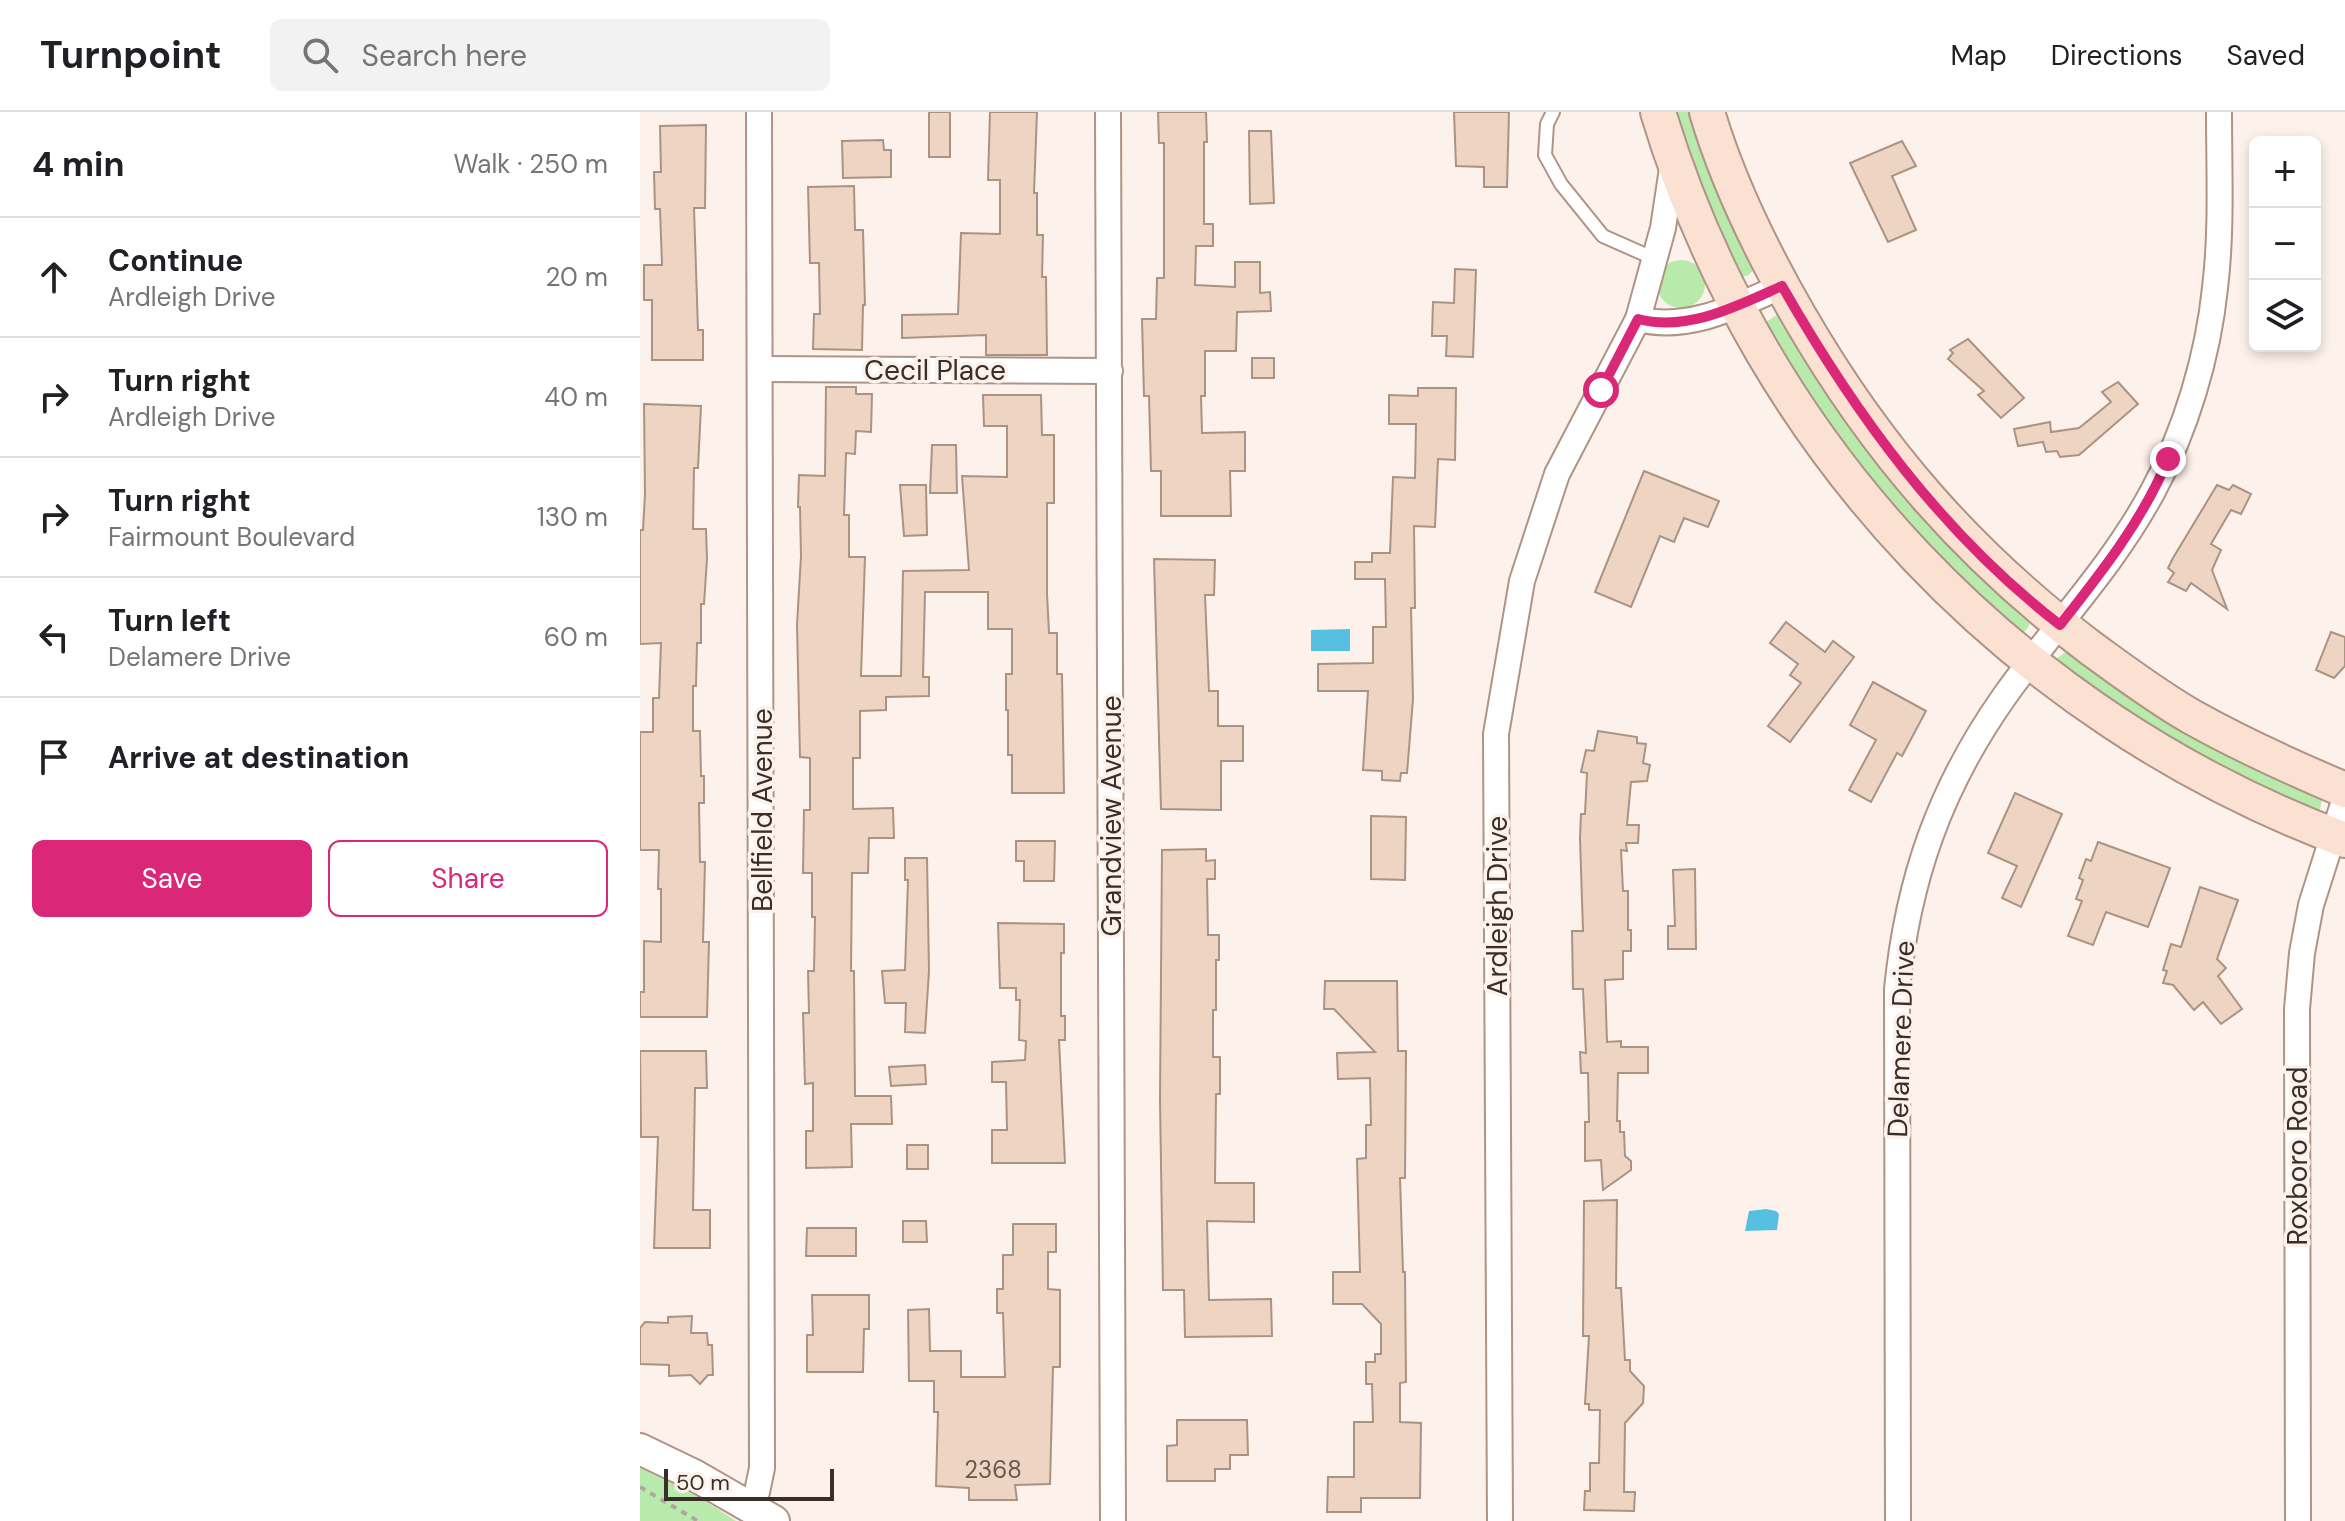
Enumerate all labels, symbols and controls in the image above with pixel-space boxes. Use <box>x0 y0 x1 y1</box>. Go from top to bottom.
search box <box>270 19 830 91</box>
text: Turnpoint <box>40 30 222 80</box>
icon: search <box>298 33 342 77</box>
text: Search here <box>362 36 527 75</box>
text: Map <box>1950 37 2007 74</box>
text: Directions <box>2051 37 2183 74</box>
text: Saved <box>2227 37 2305 74</box>
map controls <box>2249 136 2321 352</box>
button: + <box>2249 136 2321 208</box>
text: 4 min <box>32 142 124 187</box>
text: Walk · 250 m <box>453 147 608 181</box>
button: − <box>2249 208 2321 280</box>
text: Continue <box>108 241 243 280</box>
icon: ahead <box>32 255 76 299</box>
text: 20 m <box>545 260 608 294</box>
text: Ardleigh Drive <box>108 280 275 314</box>
button: layers <box>2249 280 2321 352</box>
street label: Cecil Place <box>864 352 1006 389</box>
text: Turn right <box>108 361 251 400</box>
route start <box>1583 372 1619 408</box>
icon: right <box>32 375 76 419</box>
text: 40 m <box>544 380 608 414</box>
text: Ardleigh Drive <box>108 400 275 434</box>
route end <box>2150 441 2186 477</box>
text: Turn right <box>108 481 251 520</box>
icon: right <box>32 495 76 539</box>
text: 130 m <box>537 500 608 534</box>
text: Fairmount Boulevard <box>108 520 355 554</box>
text: Turn left <box>108 601 231 640</box>
icon: left <box>32 615 76 659</box>
text: 60 m <box>544 620 608 654</box>
text: Delamere Drive <box>108 640 291 674</box>
street label: Grandview Avenue <box>1093 695 1130 937</box>
street label: Bellfield Avenue <box>744 708 781 912</box>
icon: arrive <box>32 735 76 779</box>
text: Arrive at destination <box>108 738 409 777</box>
street label: Ardleigh Drive <box>1479 816 1516 996</box>
button: Save <box>32 840 312 917</box>
button: Share <box>328 840 608 917</box>
street label: Delamere Drive <box>1879 940 1923 1138</box>
street label: Roxboro Road <box>2279 1067 2316 1245</box>
house number: 2368 <box>964 1454 1022 1485</box>
scale bar <box>664 1465 834 1501</box>
text: 50 m <box>676 1468 730 1497</box>

